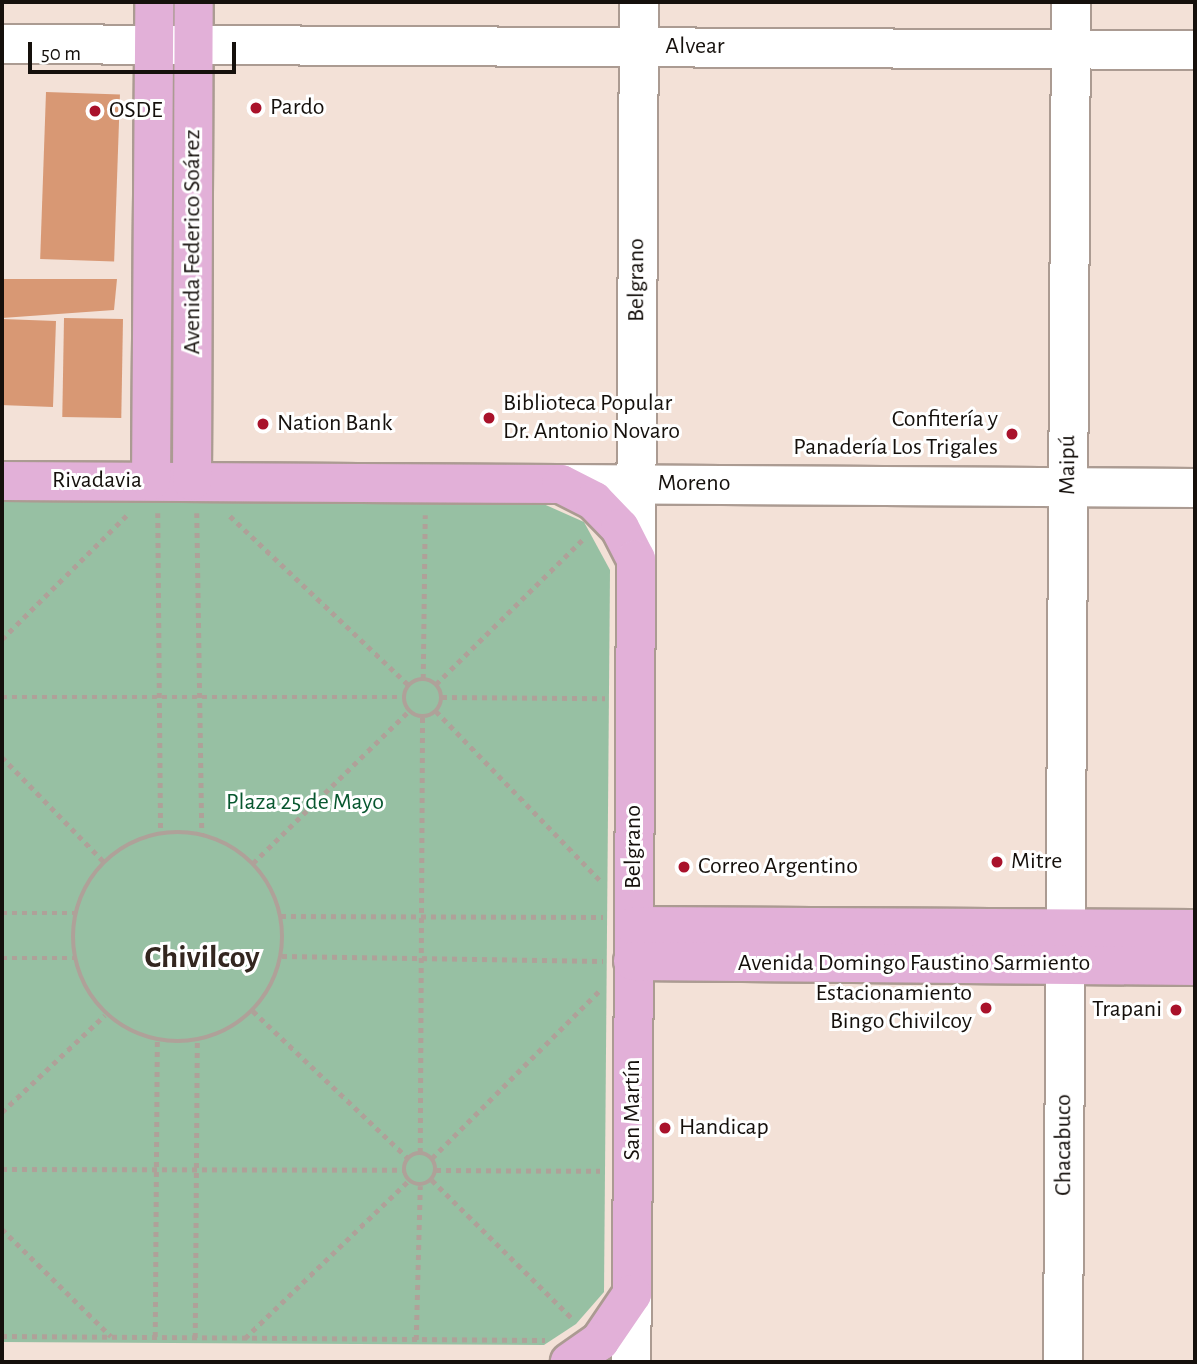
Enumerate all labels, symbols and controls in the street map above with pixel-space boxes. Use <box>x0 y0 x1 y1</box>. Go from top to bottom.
scale bar <box>32 28 240 72</box>
street label: Alvear <box>665 33 725 61</box>
text: 50 m <box>41 43 81 64</box>
place label: Pardo <box>270 94 325 122</box>
place label: OSDE <box>109 97 163 125</box>
marker: Pardo <box>248 100 264 116</box>
marker: OSDE <box>87 103 103 119</box>
street label: Avenida Federico Soárez <box>179 130 207 354</box>
street label: Belgrano <box>623 238 651 322</box>
place label: Biblioteca Popular Dr. Antonio Novaro <box>503 390 680 446</box>
place label: Confitería y Panadería Los Trigales <box>793 406 998 462</box>
place label: Nation Bank <box>277 410 392 438</box>
marker: Biblioteca Popular Dr. Antonio Novaro <box>481 410 497 426</box>
marker: Nation Bank <box>255 416 271 432</box>
marker: Confitería y Panadería Los Trigales <box>1004 426 1020 442</box>
street label: Maipú <box>1054 435 1082 495</box>
street label: Rivadavia <box>52 467 142 495</box>
street label: Moreno <box>658 470 730 498</box>
park label: Plaza 25 de Mayo <box>226 789 384 817</box>
street label: Belgrano <box>620 805 648 889</box>
place label: Mitre <box>1011 848 1062 876</box>
place label: Correo Argentino <box>698 853 858 881</box>
marker: Mitre <box>989 854 1005 870</box>
marker: Correo Argentino <box>676 859 692 875</box>
district label: Chivilcoy <box>144 938 260 976</box>
street label: Avenida Domingo Faustino Sarmiento <box>738 950 1090 978</box>
place label: Estacionamiento Bingo Chivilcoy <box>815 980 972 1036</box>
place label: Trapani <box>1092 996 1162 1024</box>
marker: Estacionamiento Bingo Chivilcoy <box>978 1000 994 1016</box>
marker: Trapani <box>1168 1002 1184 1018</box>
street label: San Martín <box>619 1059 647 1161</box>
street label: Chacabuco <box>1050 1094 1078 1196</box>
place label: Handicap <box>679 1114 769 1142</box>
marker: Handicap <box>657 1120 673 1136</box>

